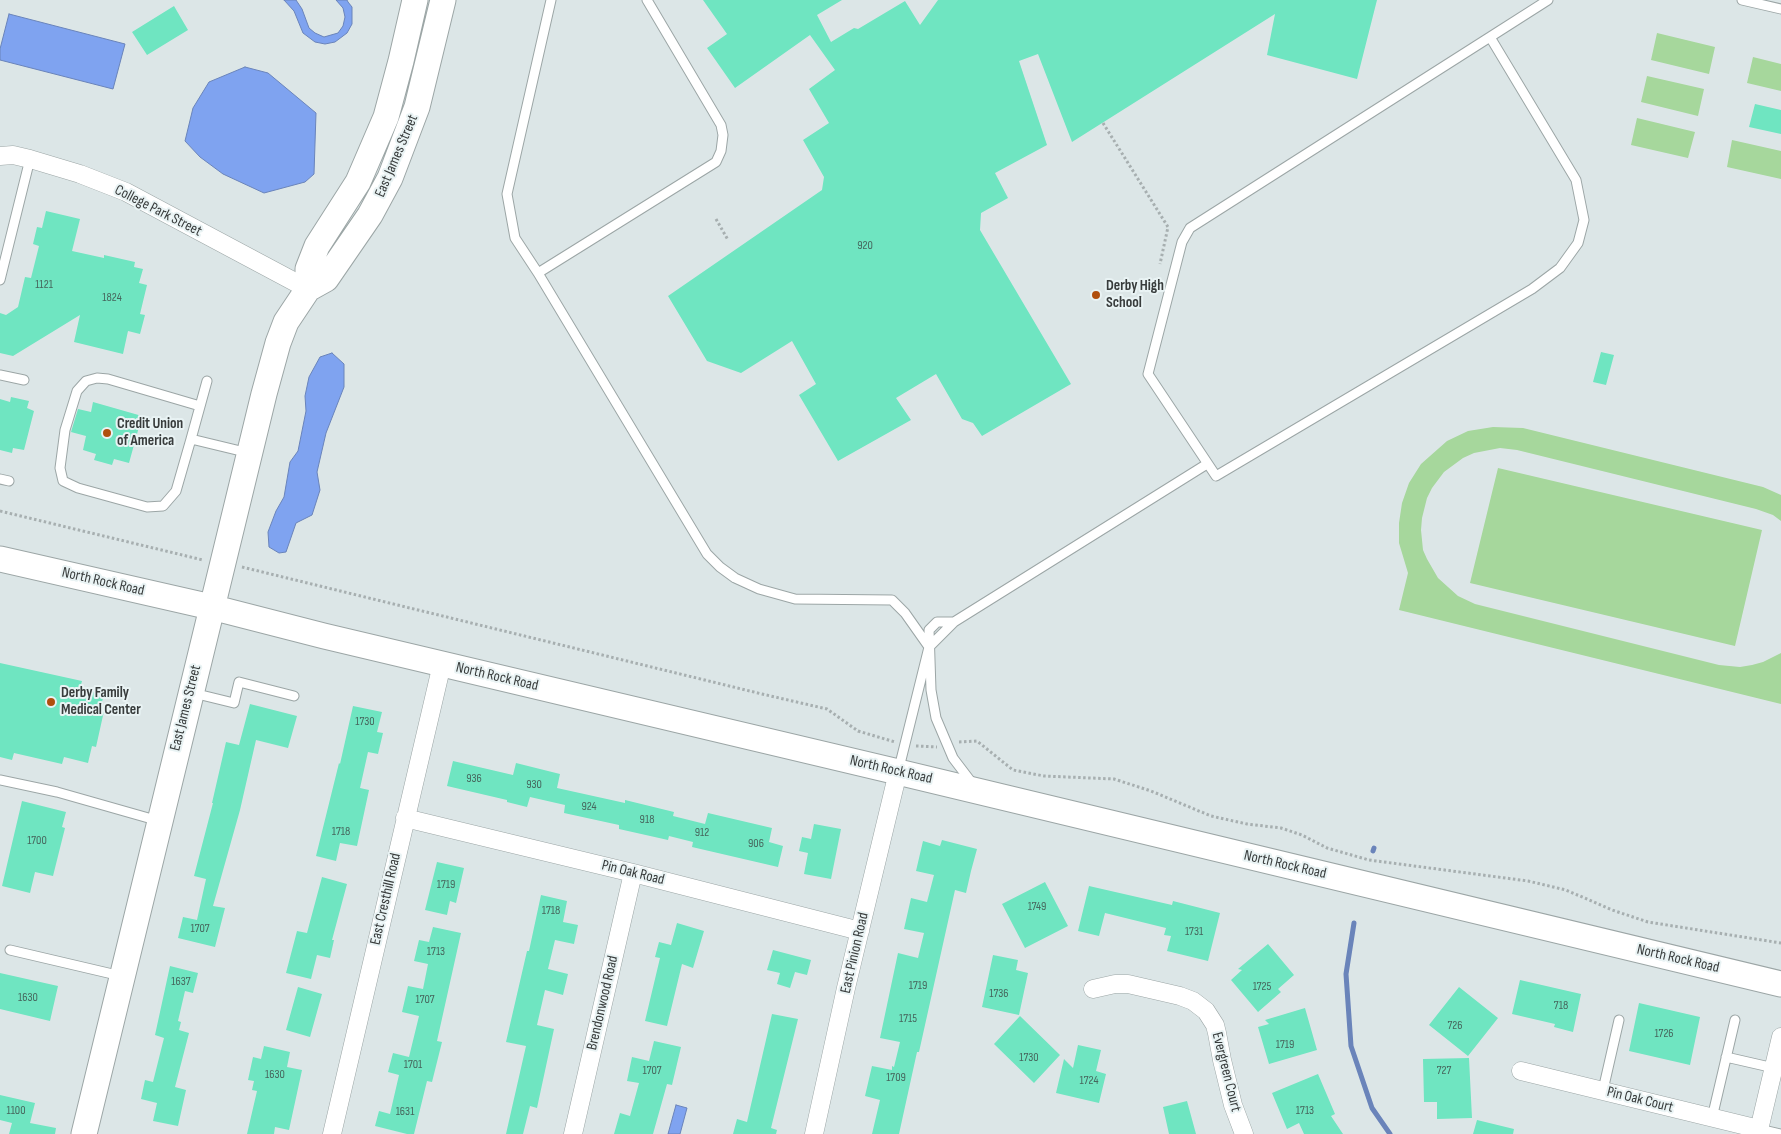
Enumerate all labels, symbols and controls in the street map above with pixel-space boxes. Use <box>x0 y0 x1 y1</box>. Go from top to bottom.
street label: East James Street <box>372 112 422 200</box>
street label: College Park Street <box>111 181 205 241</box>
house number: 920 <box>857 239 873 253</box>
place label: Derby High School <box>1106 277 1164 312</box>
house number: 1121 <box>35 278 53 292</box>
marker: Derby High School <box>1090 289 1102 301</box>
house number: 1824 <box>102 291 122 305</box>
place label: Credit Union of America <box>117 415 183 450</box>
marker: Credit Union of America <box>101 427 113 439</box>
street label: North Rock Road <box>60 564 146 600</box>
street label: North Rock Road <box>454 659 540 695</box>
street label: East James Street <box>167 663 205 753</box>
place label: Derby Family Medical Center <box>61 684 141 719</box>
marker: Derby Family Medical Center <box>45 696 57 708</box>
house number: 1730 <box>355 715 375 729</box>
street label: North Rock Road <box>848 752 934 788</box>
house number: 936 <box>466 772 482 786</box>
house number: 930 <box>526 778 542 792</box>
house number: 924 <box>581 800 597 814</box>
house number: 918 <box>640 813 654 827</box>
house number: 1718 <box>332 825 350 839</box>
house number: 912 <box>695 826 709 840</box>
house number: 1700 <box>27 834 47 848</box>
house number: 906 <box>748 837 764 851</box>
street label: North Rock Road <box>1242 847 1328 883</box>
street label: East Cresthill Road <box>367 851 405 947</box>
street label: Pin Oak Road <box>600 857 666 889</box>
house number: 1719 <box>437 878 455 892</box>
house number: 1749 <box>1028 900 1046 914</box>
house number: 1718 <box>542 904 560 918</box>
street label: East Pinion Road <box>837 911 873 995</box>
house number: 1707 <box>190 922 210 936</box>
house number: 1731 <box>1185 925 1203 939</box>
street label: North Rock Road <box>1635 941 1721 977</box>
house number: 1713 <box>427 945 445 959</box>
street label: Brendonwood Road <box>583 954 623 1052</box>
house number: 1637 <box>171 975 191 989</box>
house number: 1719 <box>909 979 927 993</box>
house number: 1725 <box>1253 980 1271 994</box>
house number: 1736 <box>989 987 1009 1001</box>
house number: 1630 <box>18 991 38 1005</box>
house number: 1707 <box>415 993 435 1007</box>
house number: 718 <box>1554 999 1568 1013</box>
house number: 1715 <box>899 1012 917 1026</box>
house number: 726 <box>1448 1019 1462 1033</box>
house number: 1726 <box>1654 1027 1674 1041</box>
street label: Evergreen Court <box>1207 1030 1245 1114</box>
house number: 1719 <box>1276 1038 1294 1052</box>
house number: 1730 <box>1019 1051 1039 1065</box>
house number: 1701 <box>404 1058 422 1072</box>
house number: 1707 <box>642 1064 662 1078</box>
house number: 727 <box>1437 1064 1451 1078</box>
house number: 1630 <box>265 1068 285 1082</box>
house number: 1709 <box>886 1071 906 1085</box>
house number: 1724 <box>1080 1074 1098 1088</box>
street label: Pin Oak Court <box>1605 1083 1675 1117</box>
house number: 1100 <box>6 1104 26 1118</box>
house number: 1713 <box>1296 1104 1314 1118</box>
house number: 1631 <box>396 1105 414 1119</box>

